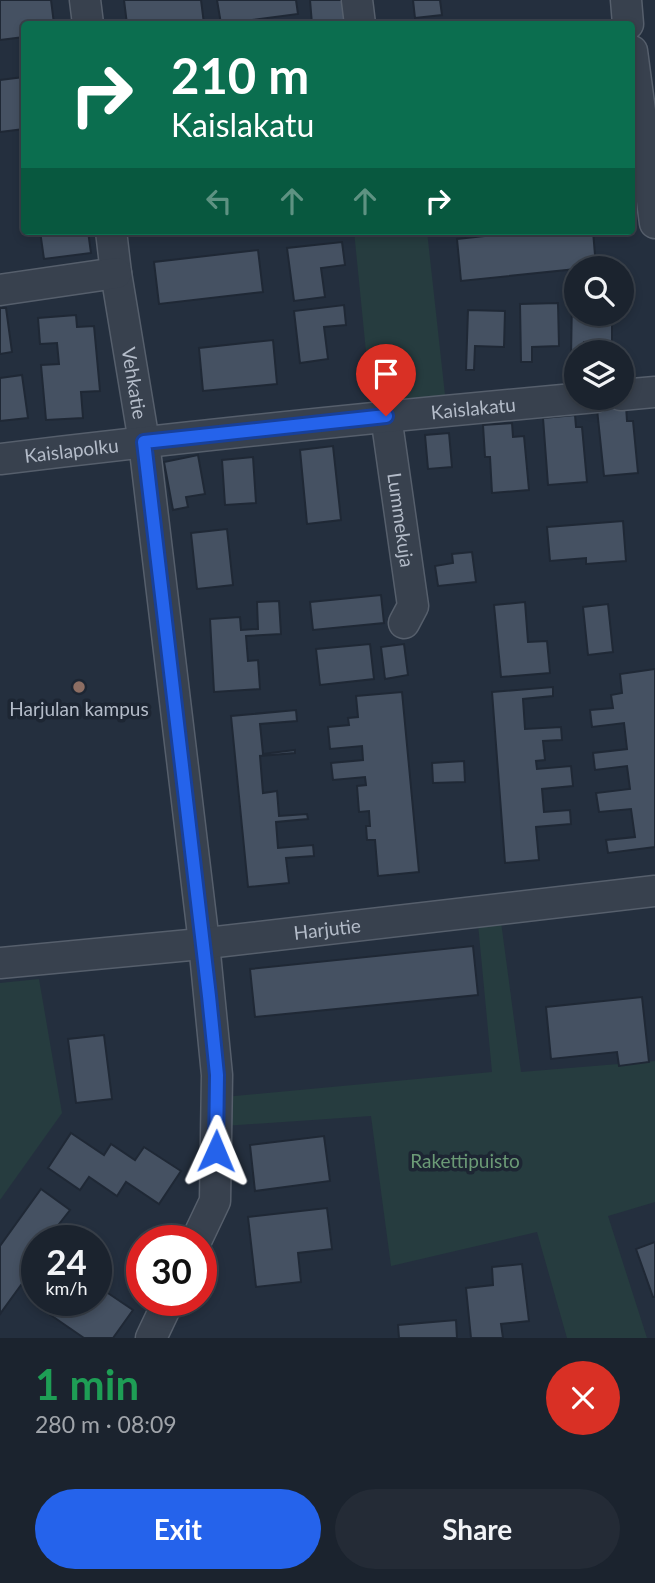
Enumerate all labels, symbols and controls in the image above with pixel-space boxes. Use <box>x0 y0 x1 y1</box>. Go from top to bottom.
text: 210 m <box>171 46 309 104</box>
icon: right <box>56 49 147 140</box>
text: Kaislakatu <box>171 105 314 144</box>
icon: left <box>200 182 238 220</box>
icon: ahead <box>273 182 311 220</box>
icon: ahead <box>346 182 384 220</box>
icon: right <box>419 182 457 220</box>
map controls <box>564 256 634 410</box>
button: search <box>564 256 634 326</box>
button: layers <box>564 340 634 410</box>
pin <box>356 344 416 416</box>
street label: Vehkatie <box>117 345 152 421</box>
icon: arrive <box>367 355 405 393</box>
street label: Kaislakatu <box>430 392 517 423</box>
street label: Kaislapolku <box>23 433 120 467</box>
street label: Lummekuja <box>383 471 419 569</box>
marker: Harjulan kampus <box>71 679 87 695</box>
place label: Harjulan kampus <box>9 697 149 720</box>
street label: Harjutie <box>292 913 362 944</box>
position arrow <box>179 1114 253 1188</box>
park label: Rakettipuisto <box>410 1149 520 1172</box>
speed limit sign: 30 <box>126 1225 217 1316</box>
text: 24 <box>46 1240 87 1282</box>
text: km/h <box>45 1277 88 1299</box>
text: 1 min <box>35 1359 139 1409</box>
button: close <box>546 1361 620 1435</box>
text: 280 m · 08:09 <box>35 1410 177 1438</box>
button: Exit <box>35 1489 321 1569</box>
button: Share <box>335 1489 620 1569</box>

